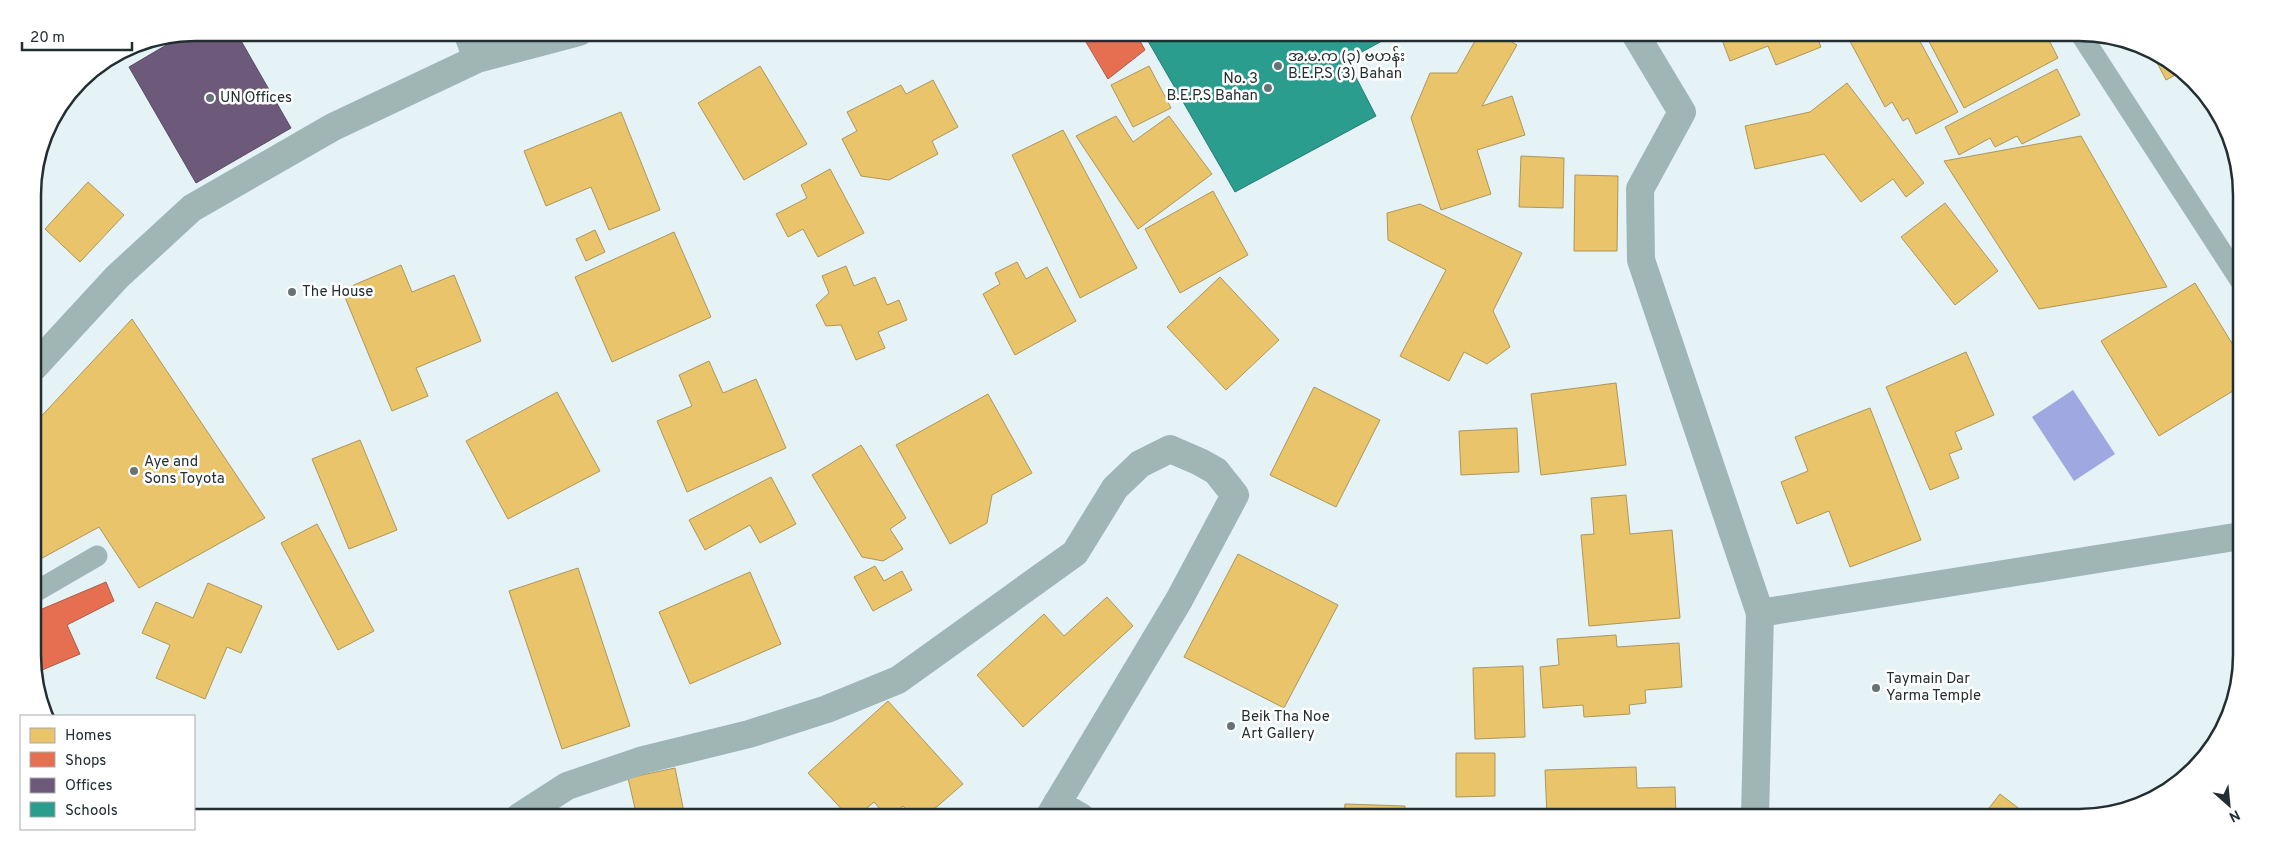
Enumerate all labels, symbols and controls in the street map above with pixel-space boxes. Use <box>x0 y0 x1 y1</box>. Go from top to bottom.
scale bar <box>22 20 132 52</box>
text: 20 m <box>30 29 65 48</box>
place label: အ.မ.က (၃) ဗဟန်း B.E.P.S (3) Bahan <box>1288 46 1405 84</box>
marker: အ.မ.က (၃) ဗဟန်း B.E.P.S (3) Bahan <box>1272 60 1284 72</box>
place label: No. 3 B.E.P.S Bahan <box>1167 70 1258 106</box>
marker: No. 3 B.E.P.S Bahan <box>1262 82 1274 94</box>
place label: UN Offices <box>220 89 292 108</box>
marker: UN Offices <box>204 92 216 104</box>
place label: The House <box>302 283 373 302</box>
marker: The House <box>286 286 298 298</box>
place label: Aye and Sons Toyota <box>144 453 225 489</box>
marker: Aye and Sons Toyota <box>128 465 140 477</box>
place label: Taymain Dar Yarma Temple <box>1886 670 1981 706</box>
marker: Taymain Dar Yarma Temple <box>1870 682 1882 694</box>
place label: Beik Tha Noe Art Gallery <box>1241 708 1330 744</box>
legend <box>20 715 195 830</box>
marker: Beik Tha Noe Art Gallery <box>1225 720 1237 732</box>
text: Homes <box>65 727 112 746</box>
text: Shops <box>65 752 106 771</box>
text: Offices <box>65 777 112 796</box>
north arrow <box>2204 780 2254 830</box>
text: Schools <box>65 802 118 821</box>
text: N <box>2226 805 2243 825</box>

